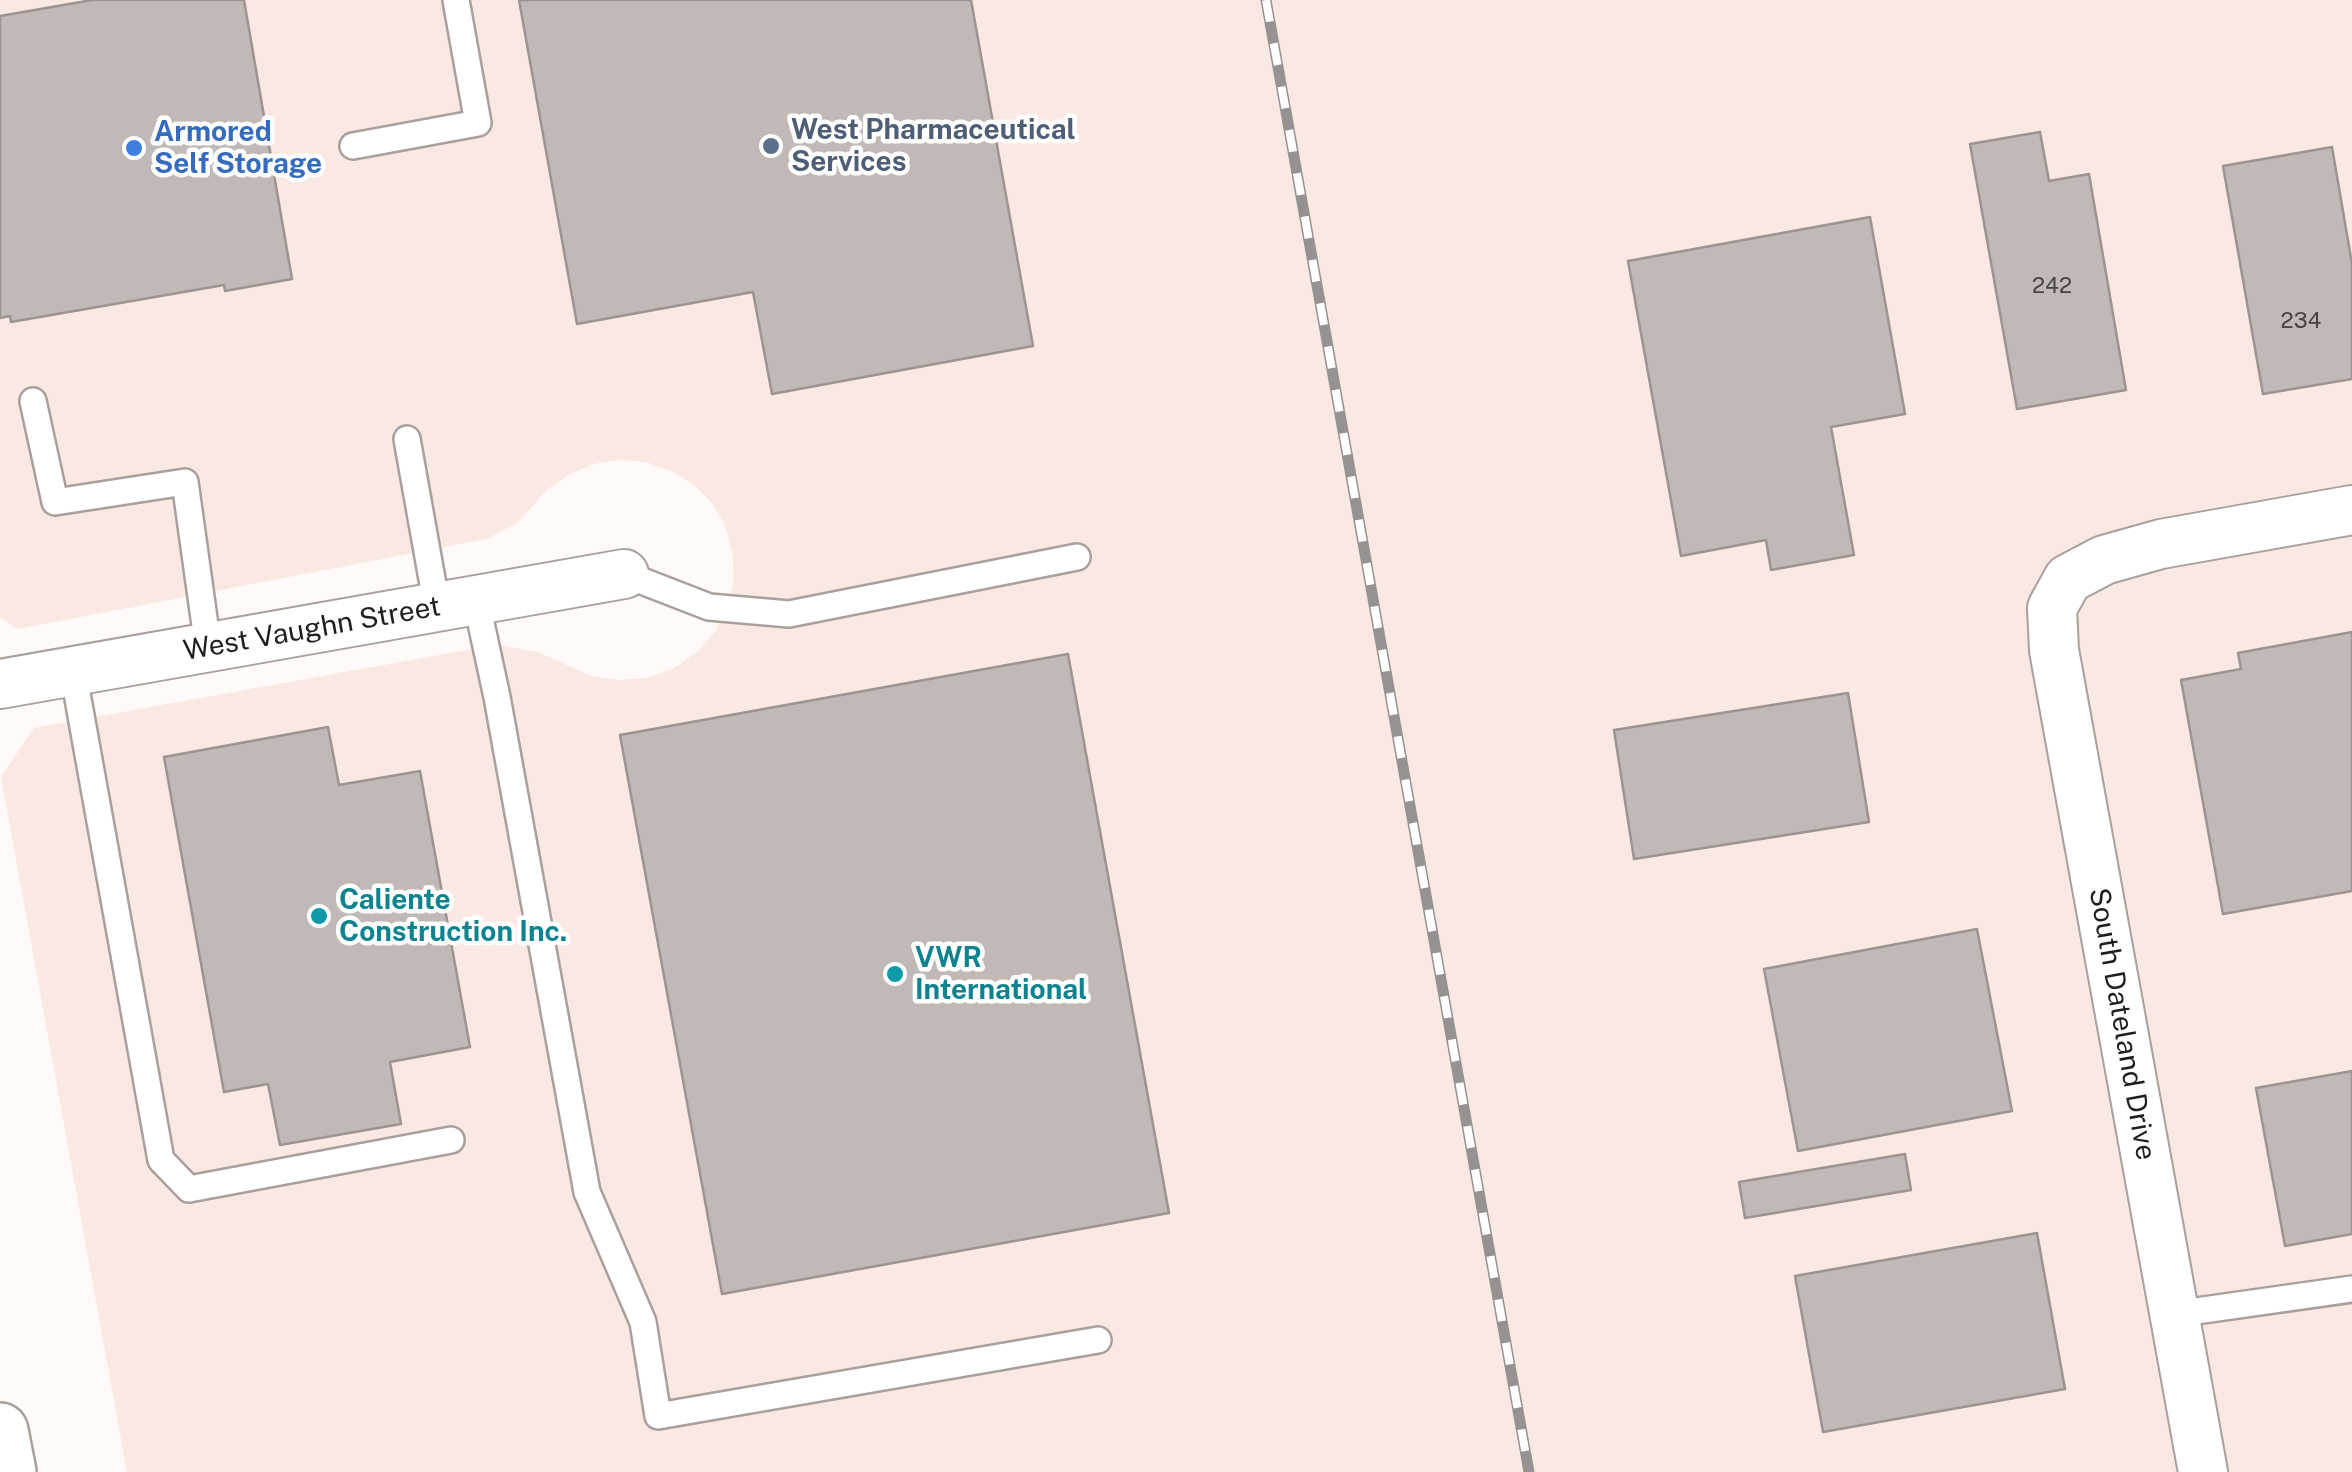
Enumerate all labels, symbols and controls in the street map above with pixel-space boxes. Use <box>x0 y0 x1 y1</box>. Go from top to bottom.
place label: West Pharmaceutical Services <box>791 113 1076 179</box>
place label: Armored Self Storage <box>154 115 322 181</box>
marker: West Pharmaceutical Services <box>760 135 782 157</box>
marker: Armored Self Storage <box>123 137 145 159</box>
house number: 242 <box>2032 273 2072 299</box>
house number: 234 <box>2281 308 2321 334</box>
street label: West Vaughn Street <box>181 590 443 668</box>
place label: Caliente Construction Inc. <box>339 883 567 949</box>
street label: South Dateland Drive <box>2082 885 2162 1163</box>
marker: Caliente Construction Inc. <box>308 905 330 927</box>
place label: VWR International <box>915 941 1087 1007</box>
marker: VWR International <box>884 963 906 985</box>

